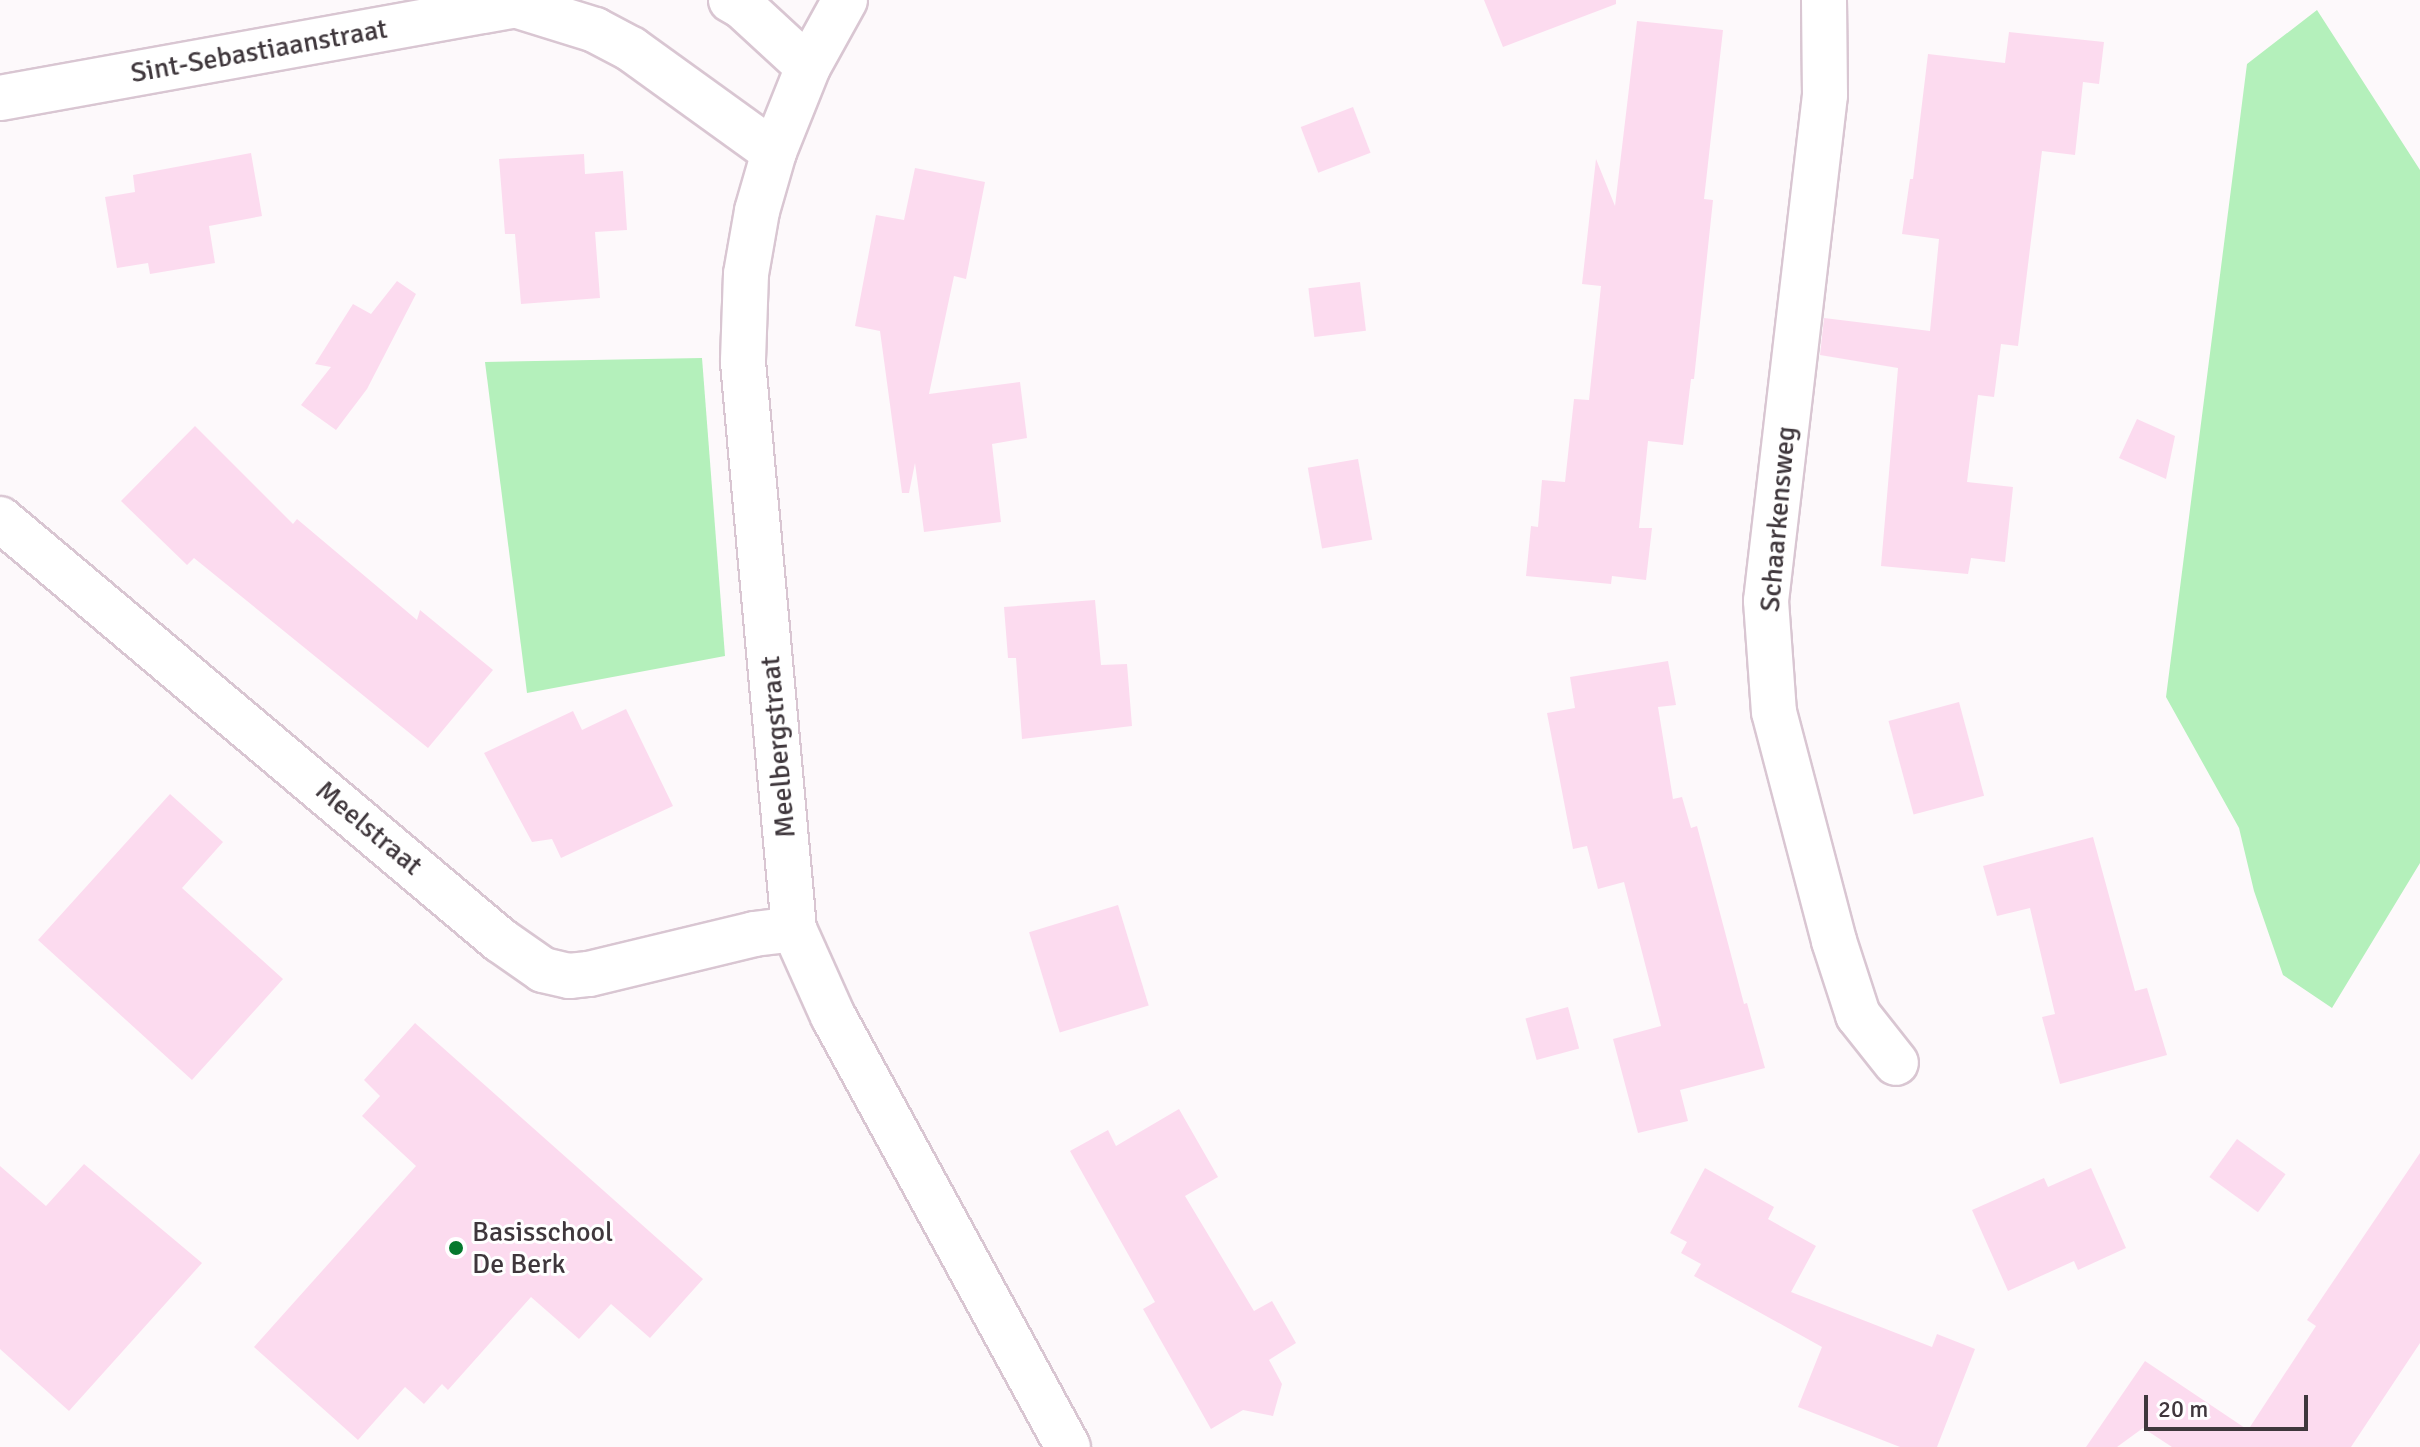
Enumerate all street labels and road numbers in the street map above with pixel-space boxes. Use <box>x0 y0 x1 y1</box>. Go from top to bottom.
street label: Sint-Sebastiaanstraat <box>128 12 390 90</box>
street label: Schaarkensweg <box>1753 425 1803 613</box>
street label: Meelbergstraat <box>753 655 803 839</box>
street label: Meelstraat <box>309 774 429 882</box>

